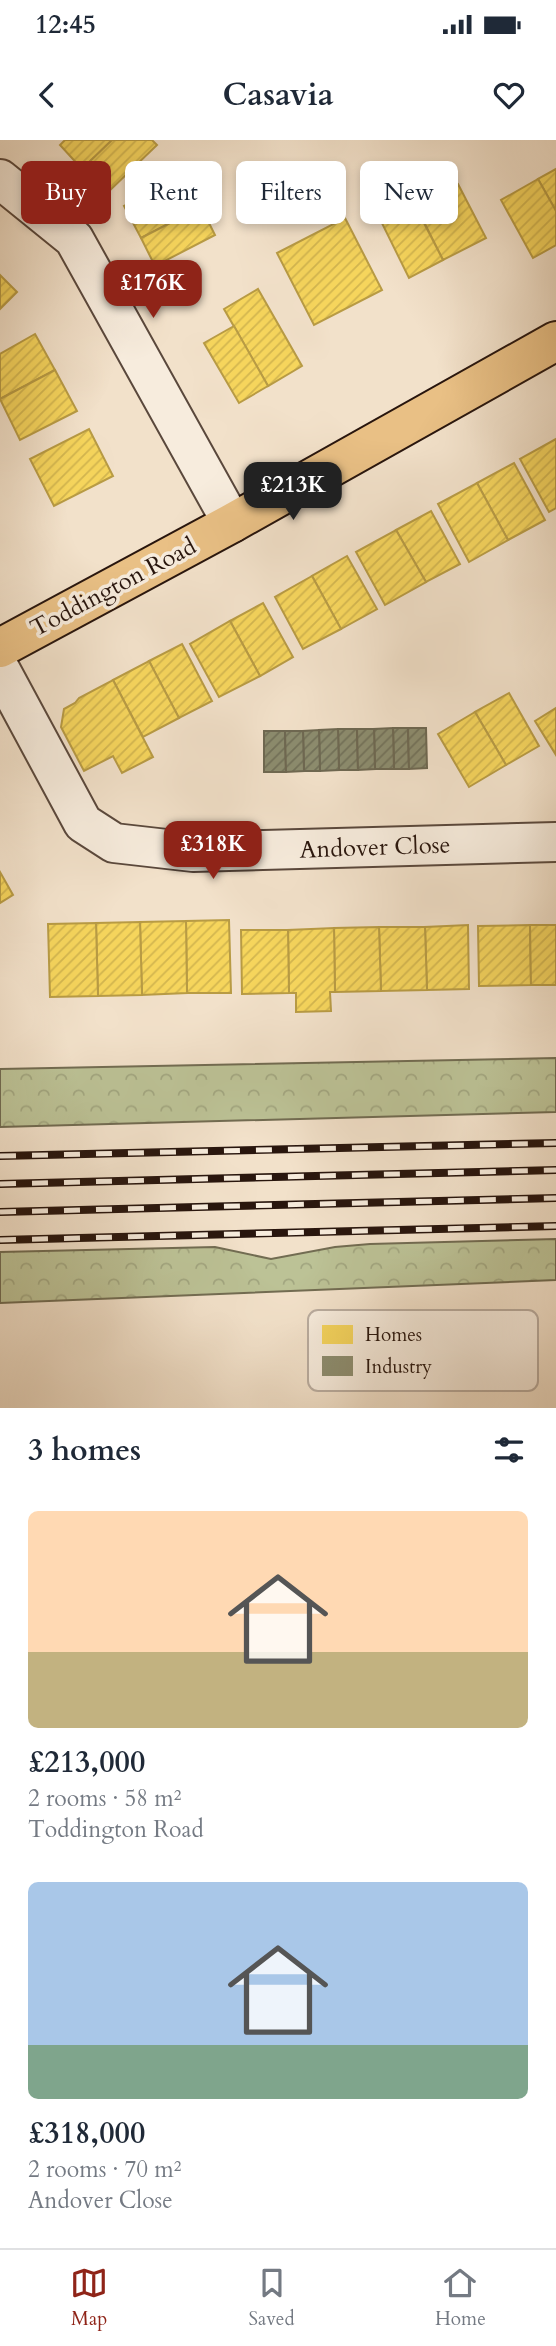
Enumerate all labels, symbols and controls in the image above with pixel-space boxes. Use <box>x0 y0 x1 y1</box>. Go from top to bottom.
text: 12:45 <box>35 7 96 42</box>
text: Casavia <box>222 73 334 117</box>
icon: back <box>28 76 66 114</box>
icon: heart <box>490 76 528 114</box>
chip: Buy <box>21 161 111 224</box>
chip: Rent <box>125 161 222 224</box>
chip: Filters <box>236 161 346 224</box>
chip: New <box>360 161 458 224</box>
pin: £176K <box>104 260 202 320</box>
text: £176K <box>120 267 186 298</box>
pin: £213K <box>244 462 342 522</box>
text: £213K <box>260 469 326 500</box>
street label: Toddington Road <box>25 530 202 645</box>
pin: £318K <box>164 822 262 881</box>
text: £318K <box>180 828 246 859</box>
street label: Andover Close <box>299 828 451 867</box>
legend <box>308 1310 538 1391</box>
text: Homes <box>365 1322 422 1348</box>
text: Industry <box>365 1354 432 1380</box>
text: 3 homes <box>28 1430 141 1471</box>
icon: filters <box>490 1431 528 1469</box>
icon: home <box>215 1556 341 1682</box>
text: £213,000 <box>28 1742 145 1783</box>
text: 2 rooms · 58 m² <box>28 1783 181 1814</box>
text: Toddington Road <box>28 1814 204 1845</box>
icon: home <box>215 1927 341 2053</box>
text: £318,000 <box>28 2113 145 2154</box>
text: 2 rooms · 70 m² <box>28 2154 181 2185</box>
text: Andover Close <box>28 2185 173 2216</box>
tab: Map <box>70 2264 108 2332</box>
tab: Saved <box>249 2264 295 2332</box>
tab: Home <box>435 2264 486 2332</box>

